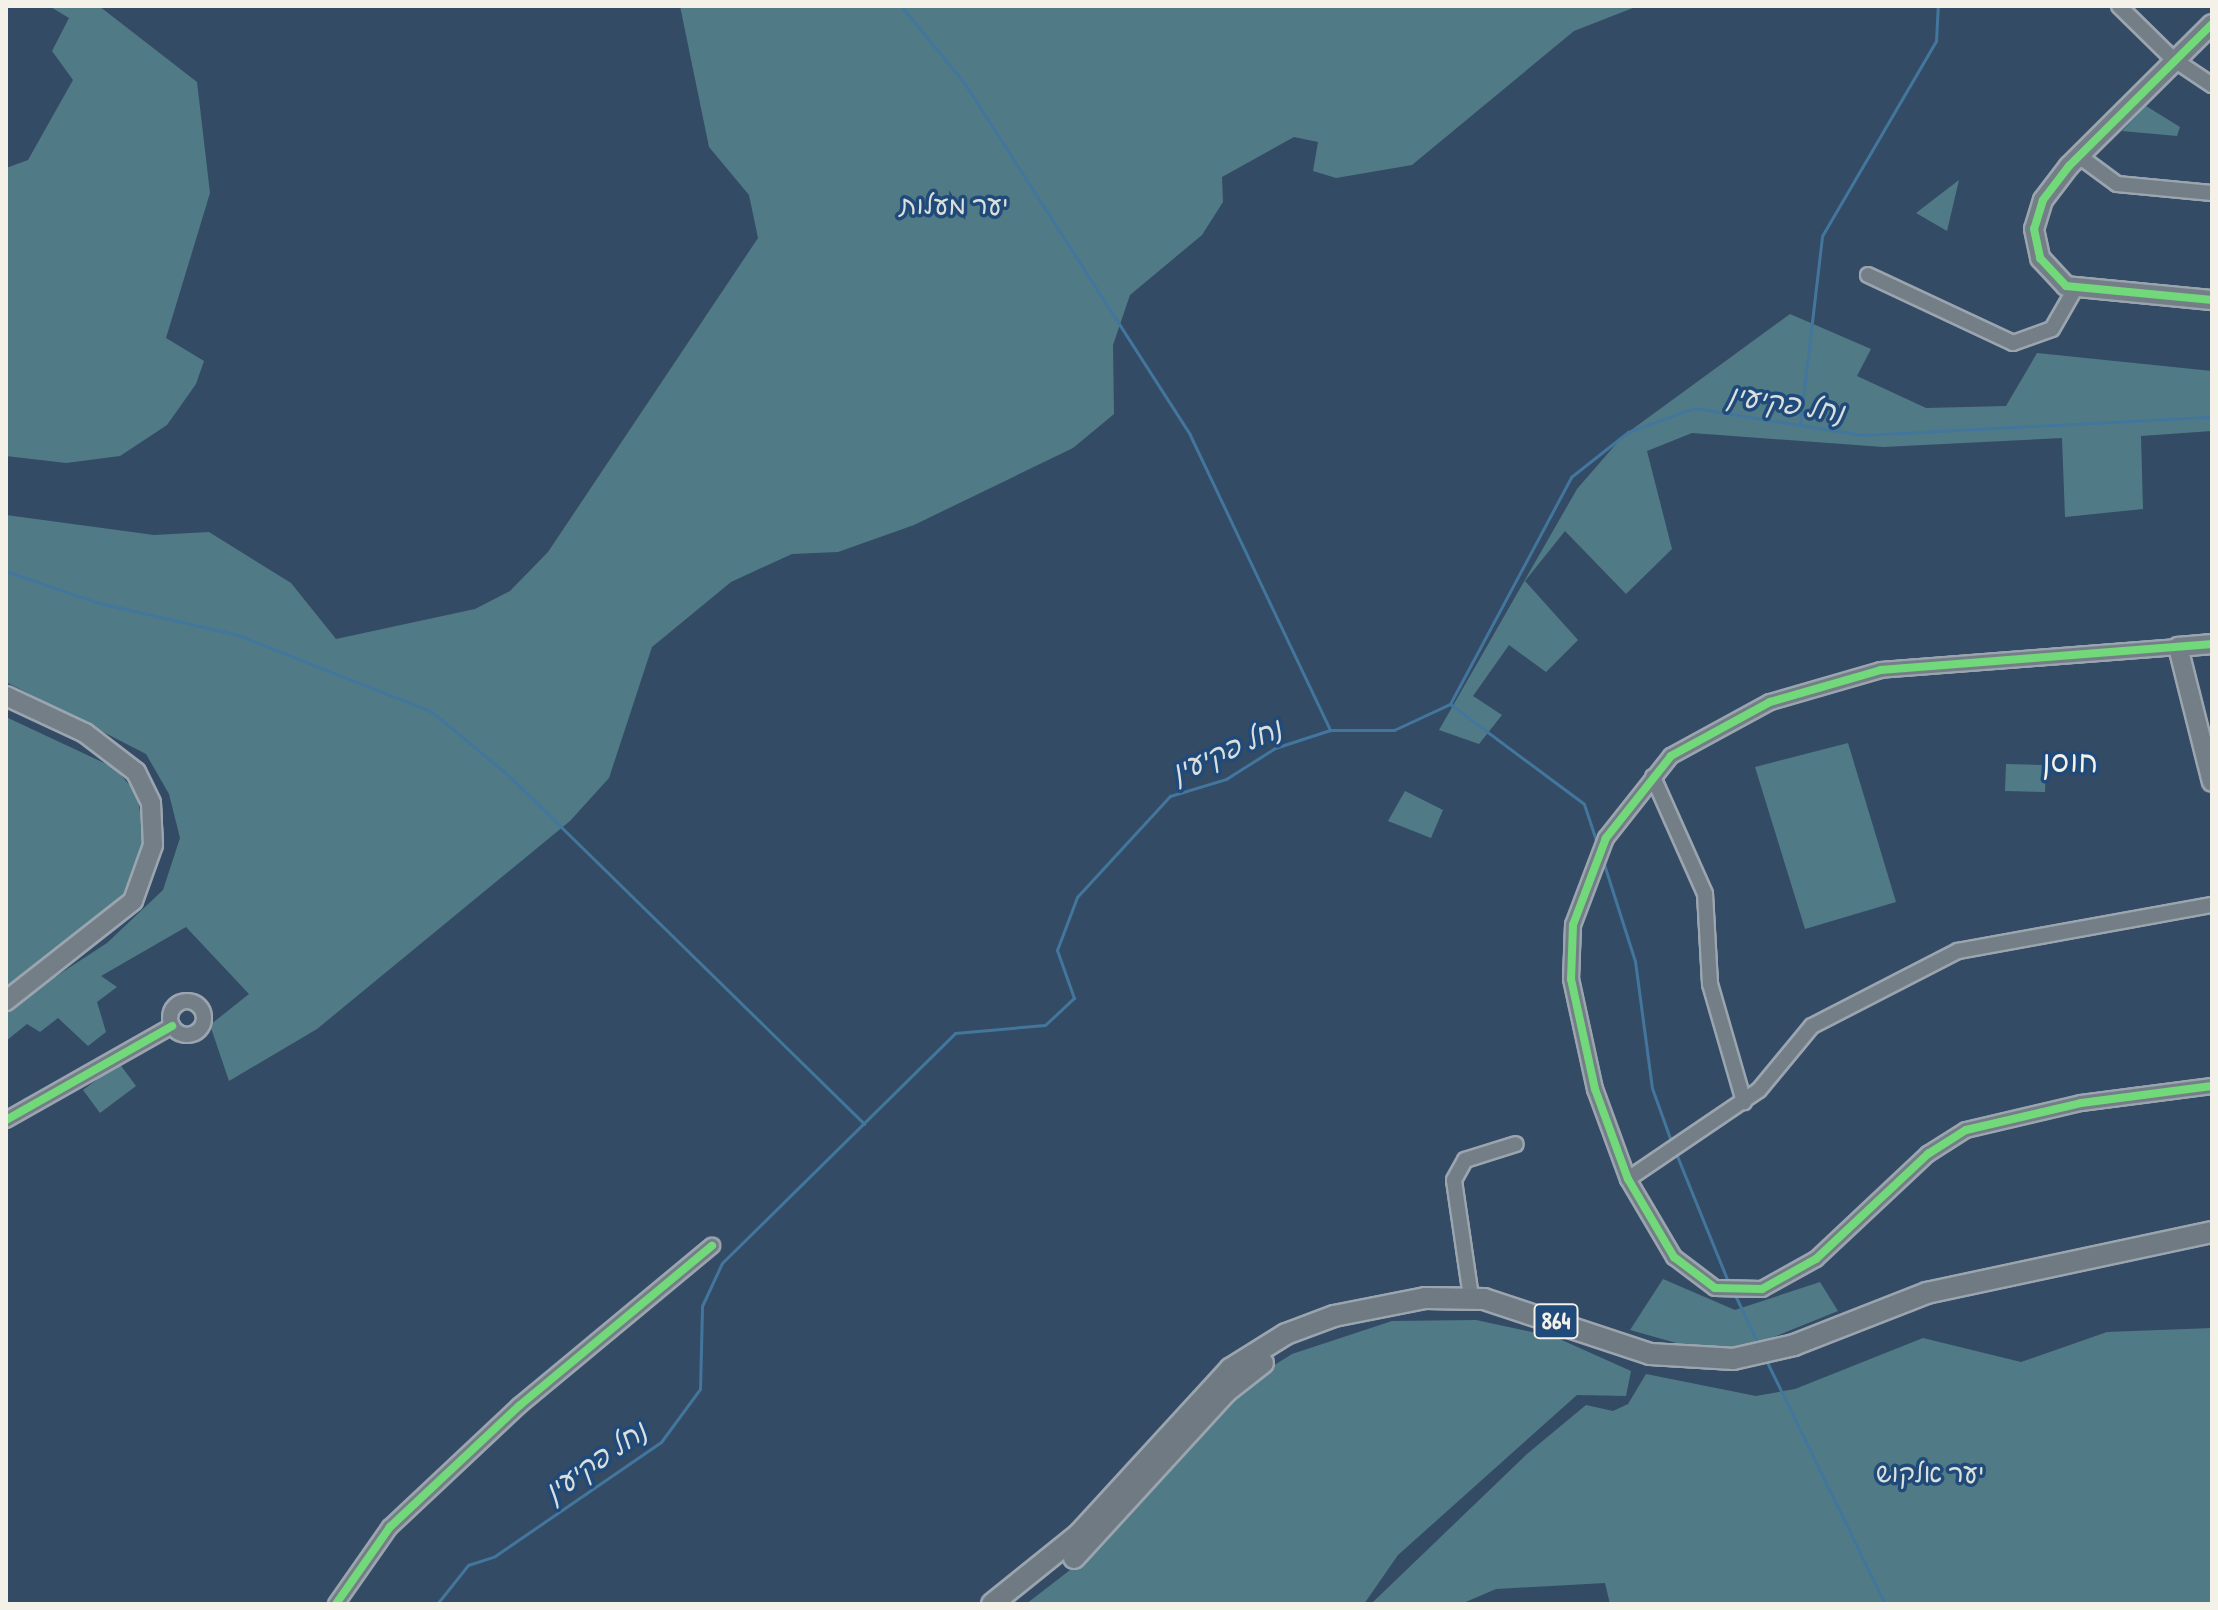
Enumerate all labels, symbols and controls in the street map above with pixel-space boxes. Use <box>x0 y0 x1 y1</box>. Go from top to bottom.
park label: יער מעלות <box>900 189 1008 221</box>
water label: נחל פקיעין <box>1726 377 1846 429</box>
water label: נחל פקיעין <box>1166 711 1286 789</box>
district label: חוסן <box>2042 743 2098 779</box>
road number: 864 <box>1532 1301 1580 1341</box>
water label: נחל פקיעין <box>537 1414 653 1508</box>
park label: יער אלקוש <box>1876 1457 1984 1489</box>

